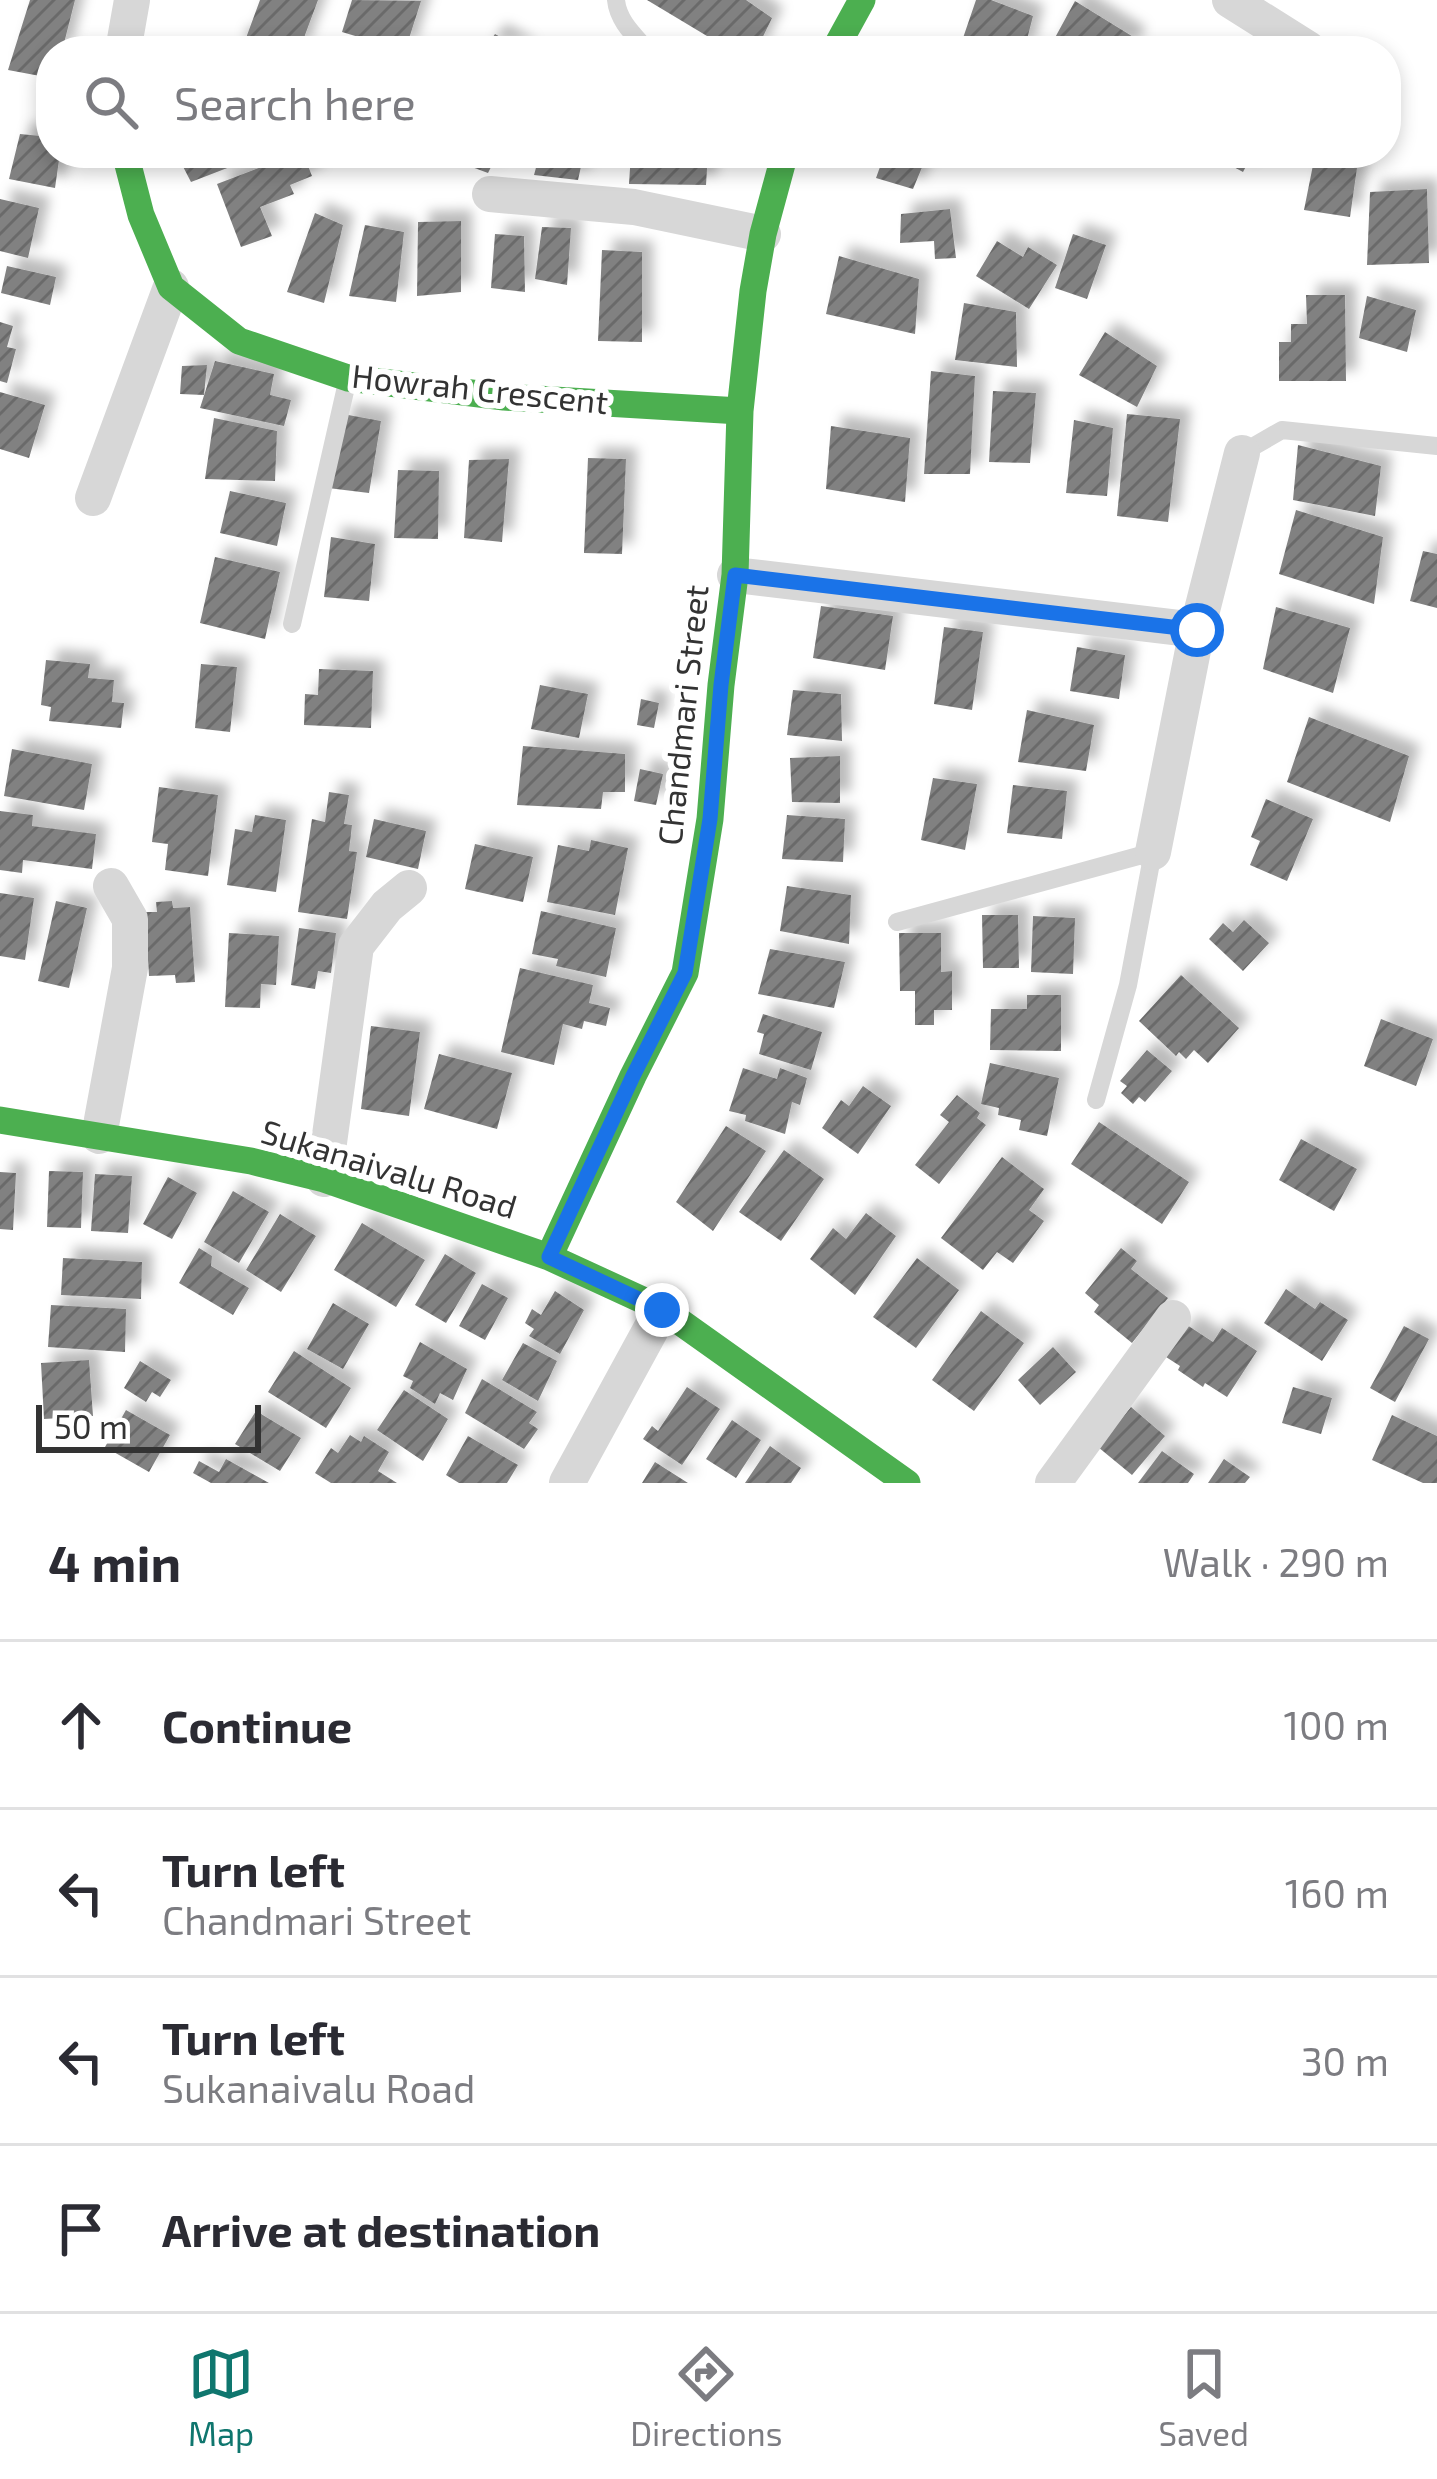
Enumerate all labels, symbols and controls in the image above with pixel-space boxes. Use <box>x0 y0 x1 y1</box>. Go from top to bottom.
search box <box>36 36 1401 168</box>
icon: search <box>78 69 144 135</box>
text: Search here <box>174 75 416 129</box>
street label: Howrah Crescent <box>350 355 610 421</box>
street label: Chandmari Street <box>648 583 716 847</box>
route start <box>1170 603 1224 657</box>
street label: Sukanaivalu Road <box>257 1110 522 1226</box>
route end <box>635 1283 689 1337</box>
scale bar <box>36 1399 261 1452</box>
text: 50 m <box>54 1406 128 1446</box>
text: 4 min <box>48 1531 181 1592</box>
text: Walk · 290 m <box>1163 1538 1389 1585</box>
icon: ahead <box>48 1692 114 1758</box>
text: Continue <box>162 1698 352 1752</box>
text: 100 m <box>1284 1701 1389 1748</box>
text: Turn left <box>162 1842 345 1896</box>
icon: left <box>48 1860 114 1926</box>
text: 160 m <box>1285 1869 1389 1916</box>
text: Chandmari Street <box>162 1896 471 1943</box>
text: Turn left <box>162 2010 345 2064</box>
icon: left <box>48 2028 114 2094</box>
text: 30 m <box>1301 2037 1389 2084</box>
text: Sukanaivalu Road <box>162 2064 475 2111</box>
icon: arrive <box>48 2196 114 2262</box>
text: Arrive at destination <box>162 2202 600 2256</box>
tab: Map <box>188 2341 254 2453</box>
tab: Directions <box>630 2341 782 2453</box>
tab: Saved <box>1158 2341 1249 2453</box>

